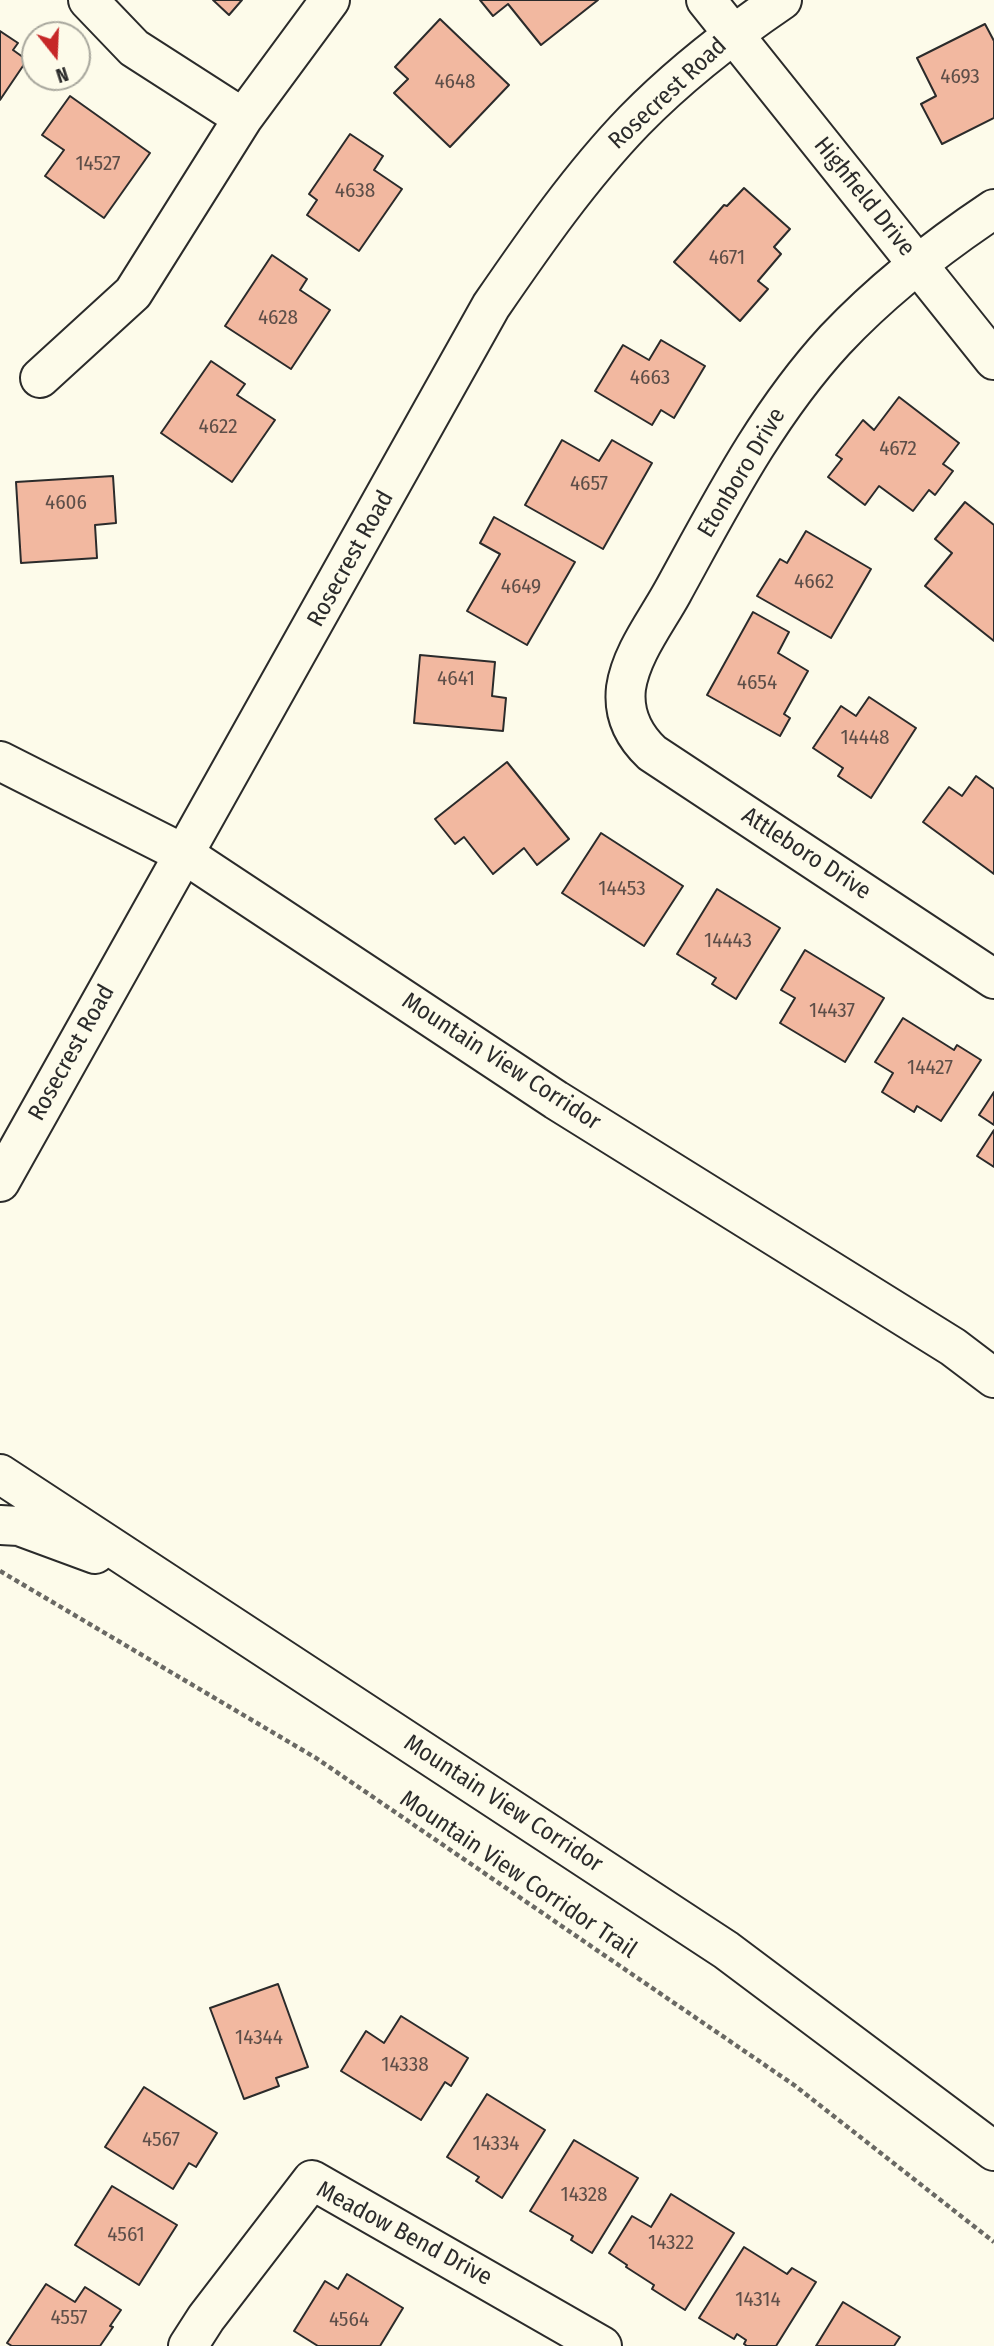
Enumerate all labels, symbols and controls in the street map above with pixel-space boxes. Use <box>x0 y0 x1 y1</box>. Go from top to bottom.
north arrow <box>21 21 91 91</box>
street label: Rosecrest Road <box>603 32 733 156</box>
text: N <box>53 62 71 87</box>
house number: 4693 <box>940 64 980 90</box>
house number: 4648 <box>434 69 476 95</box>
street label: Highfield Drive <box>807 132 921 262</box>
house number: 14527 <box>75 151 121 177</box>
house number: 4638 <box>335 178 375 204</box>
house number: 4671 <box>709 245 745 271</box>
house number: 4628 <box>258 305 298 331</box>
house number: 4663 <box>630 365 670 391</box>
street label: Etonboro Drive <box>692 403 792 543</box>
house number: 4622 <box>199 414 237 440</box>
house number: 4672 <box>879 436 917 462</box>
house number: 4657 <box>570 471 608 497</box>
street label: Rosecrest Road <box>302 486 400 632</box>
house number: 4606 <box>45 490 87 516</box>
house number: 4662 <box>794 569 834 595</box>
house number: 4649 <box>501 574 541 600</box>
house number: 4641 <box>437 666 475 692</box>
house number: 4654 <box>737 670 777 696</box>
house number: 14448 <box>840 725 890 751</box>
street label: Attleboro Drive <box>736 802 876 906</box>
house number: 14453 <box>598 876 646 902</box>
house number: 14443 <box>704 928 752 954</box>
street label: Rosecrest Road <box>23 980 121 1126</box>
street label: Mountain View Corridor <box>396 987 606 1137</box>
house number: 14437 <box>809 998 855 1024</box>
house number: 14427 <box>907 1055 953 1081</box>
street label: Mountain View Corridor <box>398 1729 608 1879</box>
street label: Mountain View Corridor Trail <box>394 1785 642 1965</box>
house number: 14344 <box>235 2025 283 2051</box>
house number: 14338 <box>381 2052 429 2078</box>
house number: 4567 <box>142 2127 180 2153</box>
house number: 14334 <box>472 2131 520 2157</box>
street label: Meadow Bend Drive <box>311 2176 497 2292</box>
house number: 14328 <box>560 2182 608 2208</box>
house number: 4561 <box>107 2222 145 2248</box>
house number: 14322 <box>648 2230 694 2256</box>
house number: 14314 <box>735 2287 781 2313</box>
house number: 4557 <box>50 2305 88 2331</box>
house number: 4564 <box>329 2307 369 2333</box>

